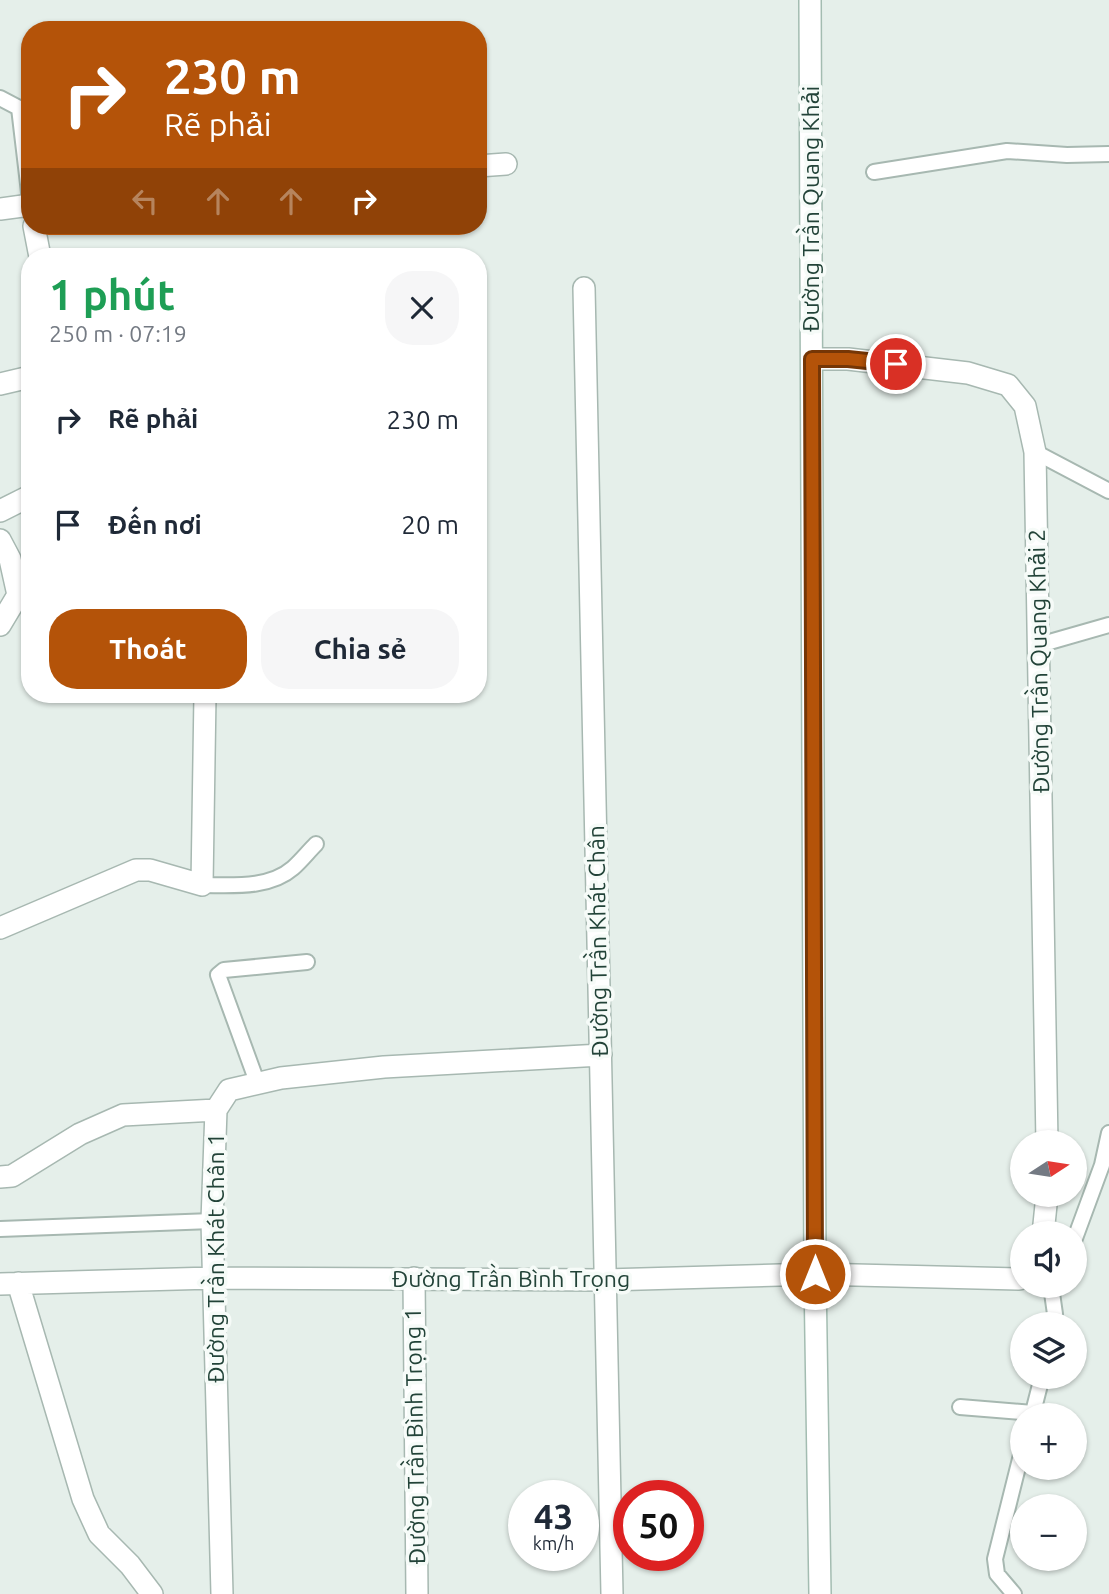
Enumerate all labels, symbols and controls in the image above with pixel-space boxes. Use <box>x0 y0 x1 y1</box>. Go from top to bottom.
text: 230 m <box>164 48 301 103</box>
icon: right <box>49 49 140 140</box>
street label: Đường Trần Quang Khải <box>795 86 823 332</box>
text: Rẽ phải <box>164 106 271 142</box>
icon: left <box>126 182 164 220</box>
icon: ahead <box>199 182 237 220</box>
icon: ahead <box>272 182 310 220</box>
icon: right <box>345 182 383 220</box>
text: 1 phút <box>49 271 175 318</box>
button: close <box>385 271 459 345</box>
text: 250 m · 07:19 <box>49 321 187 346</box>
pin <box>866 334 926 394</box>
icon: arrive <box>877 345 915 383</box>
icon: right <box>49 401 87 439</box>
text: Rẽ phải <box>108 404 198 433</box>
text: 230 m <box>387 405 459 434</box>
icon: arrive <box>49 506 87 544</box>
text: Đến nơi <box>108 510 202 539</box>
text: 20 m <box>401 510 459 539</box>
street label: Đường Trần Quang Khải 2 <box>1021 529 1053 793</box>
button: Thoát <box>49 609 247 689</box>
button: Chia sẻ <box>261 609 459 689</box>
street label: Đường Trần Khát Chân <box>580 825 612 1057</box>
north arrow <box>1010 1130 1087 1208</box>
map controls <box>1010 1130 1087 1571</box>
street label: Đường Trần Khát Chân 1 <box>200 1133 228 1383</box>
button: sound <box>1010 1221 1087 1298</box>
position arrow <box>778 1237 852 1311</box>
street label: Đường Trần Bình Trọng <box>392 1263 630 1291</box>
street label: Đường Trần Bình Trọng 1 <box>397 1307 429 1565</box>
button: layers <box>1010 1312 1087 1389</box>
button: + <box>1010 1403 1087 1480</box>
speed limit sign: 50 <box>613 1480 704 1571</box>
button: − <box>1010 1494 1087 1571</box>
text: 43 <box>534 1496 573 1536</box>
text: km/h <box>533 1533 574 1553</box>

